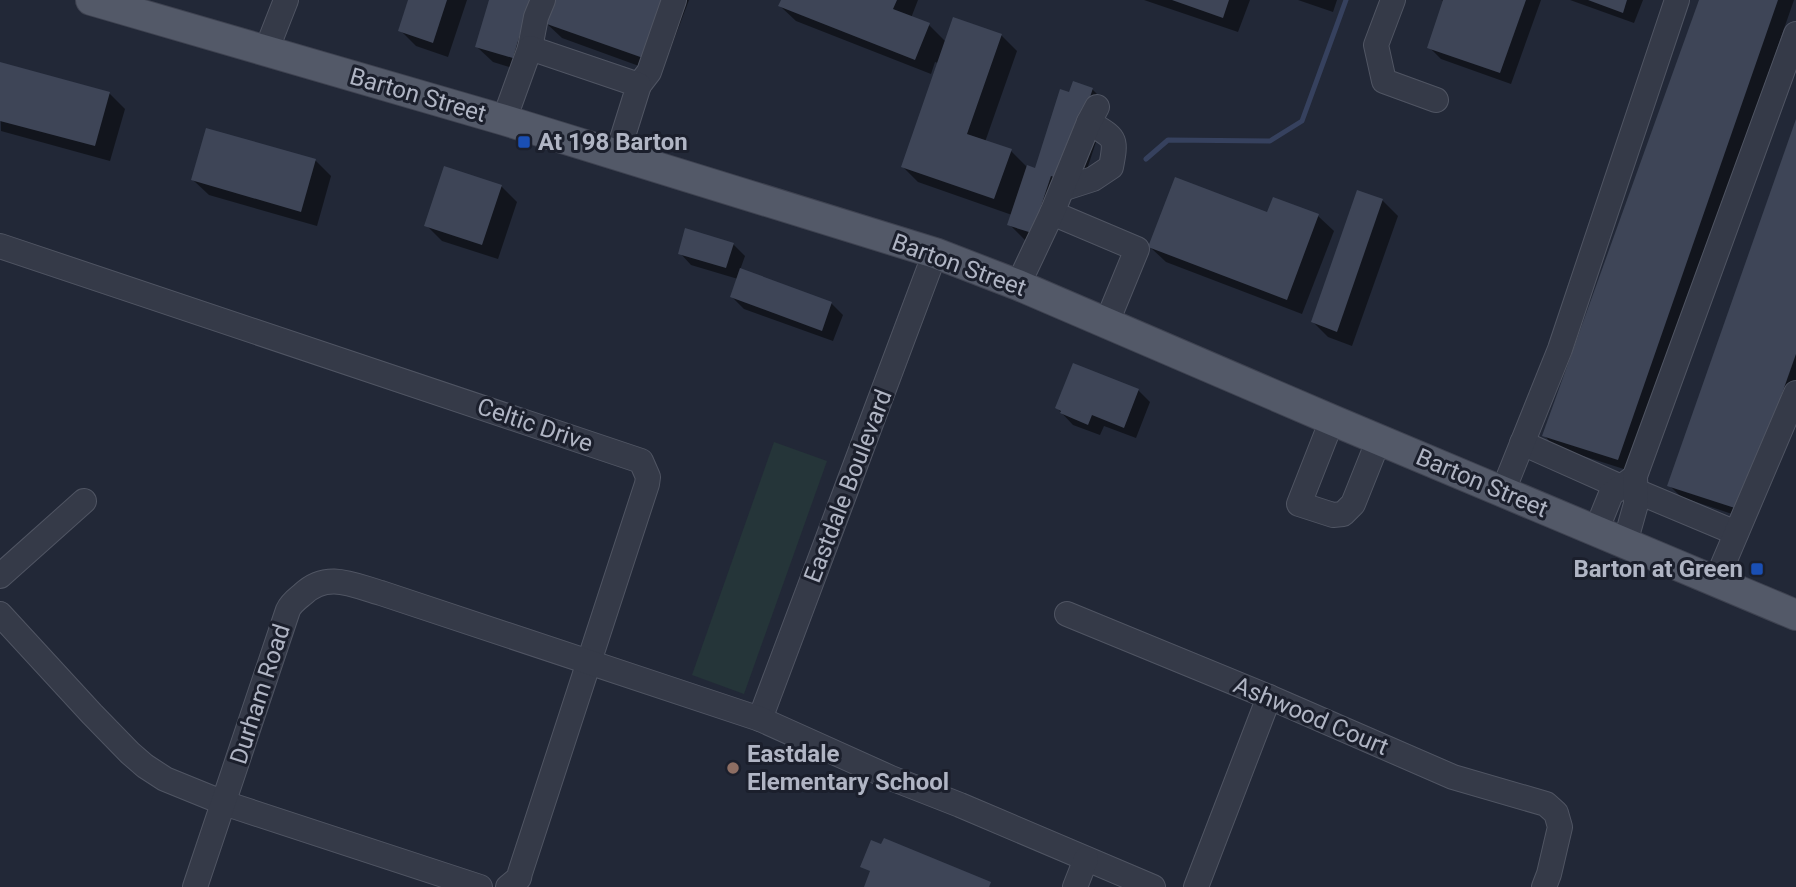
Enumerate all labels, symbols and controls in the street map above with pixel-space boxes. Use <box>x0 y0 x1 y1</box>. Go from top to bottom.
street label: Barton Street <box>347 62 490 128</box>
place label: At 198 Barton <box>538 128 688 156</box>
marker: At 198 Barton <box>516 134 532 150</box>
street label: Barton Street <box>888 228 1030 302</box>
street label: Eastdale Boulevard <box>798 386 898 586</box>
street label: Celtic Drive <box>474 392 596 458</box>
street label: Barton Street <box>1412 443 1552 523</box>
place label: Barton at Green <box>1573 555 1743 583</box>
marker: Barton at Green <box>1749 561 1765 577</box>
street label: Durham Road <box>224 621 296 767</box>
street label: Ashwood Court <box>1229 671 1393 761</box>
place label: Eastdale Elementary School <box>747 740 949 796</box>
marker: Eastdale Elementary School <box>725 760 741 776</box>

